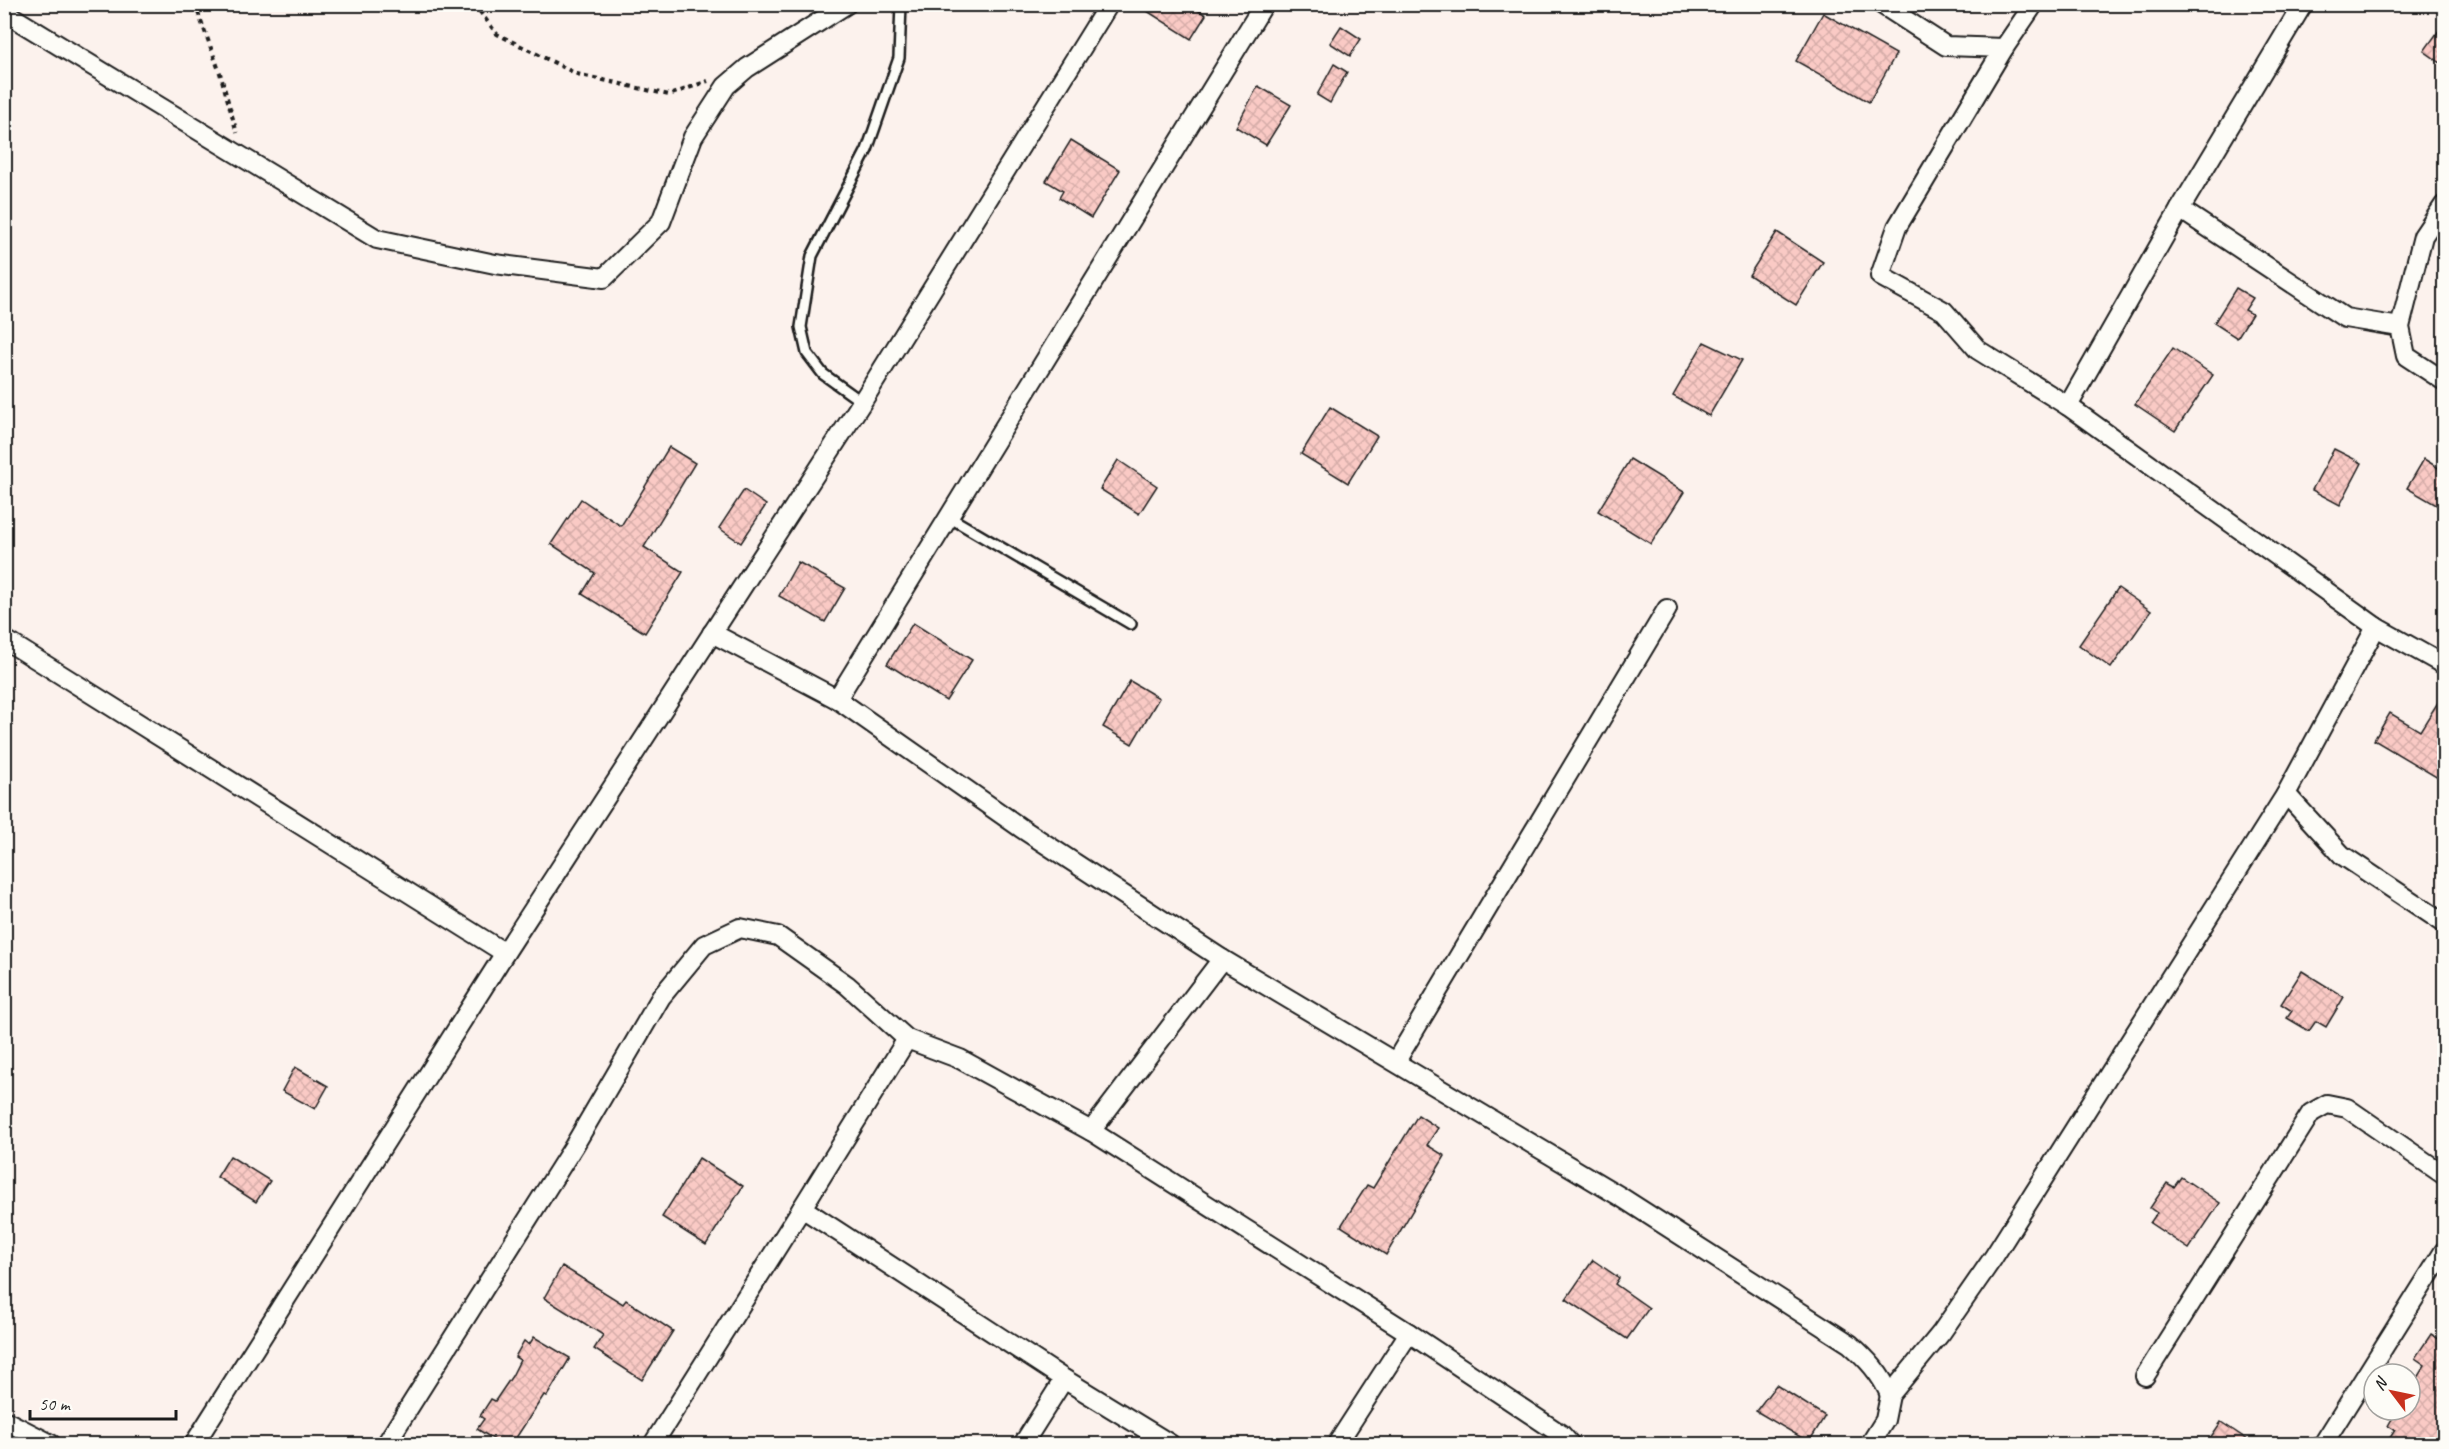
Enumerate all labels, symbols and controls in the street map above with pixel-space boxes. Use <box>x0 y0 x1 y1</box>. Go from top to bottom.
north arrow <box>2362 1362 2422 1422</box>
text: N <box>2369 1372 2393 1394</box>
scale bar <box>30 1383 176 1421</box>
text: 50 m <box>39 1393 72 1415</box>

